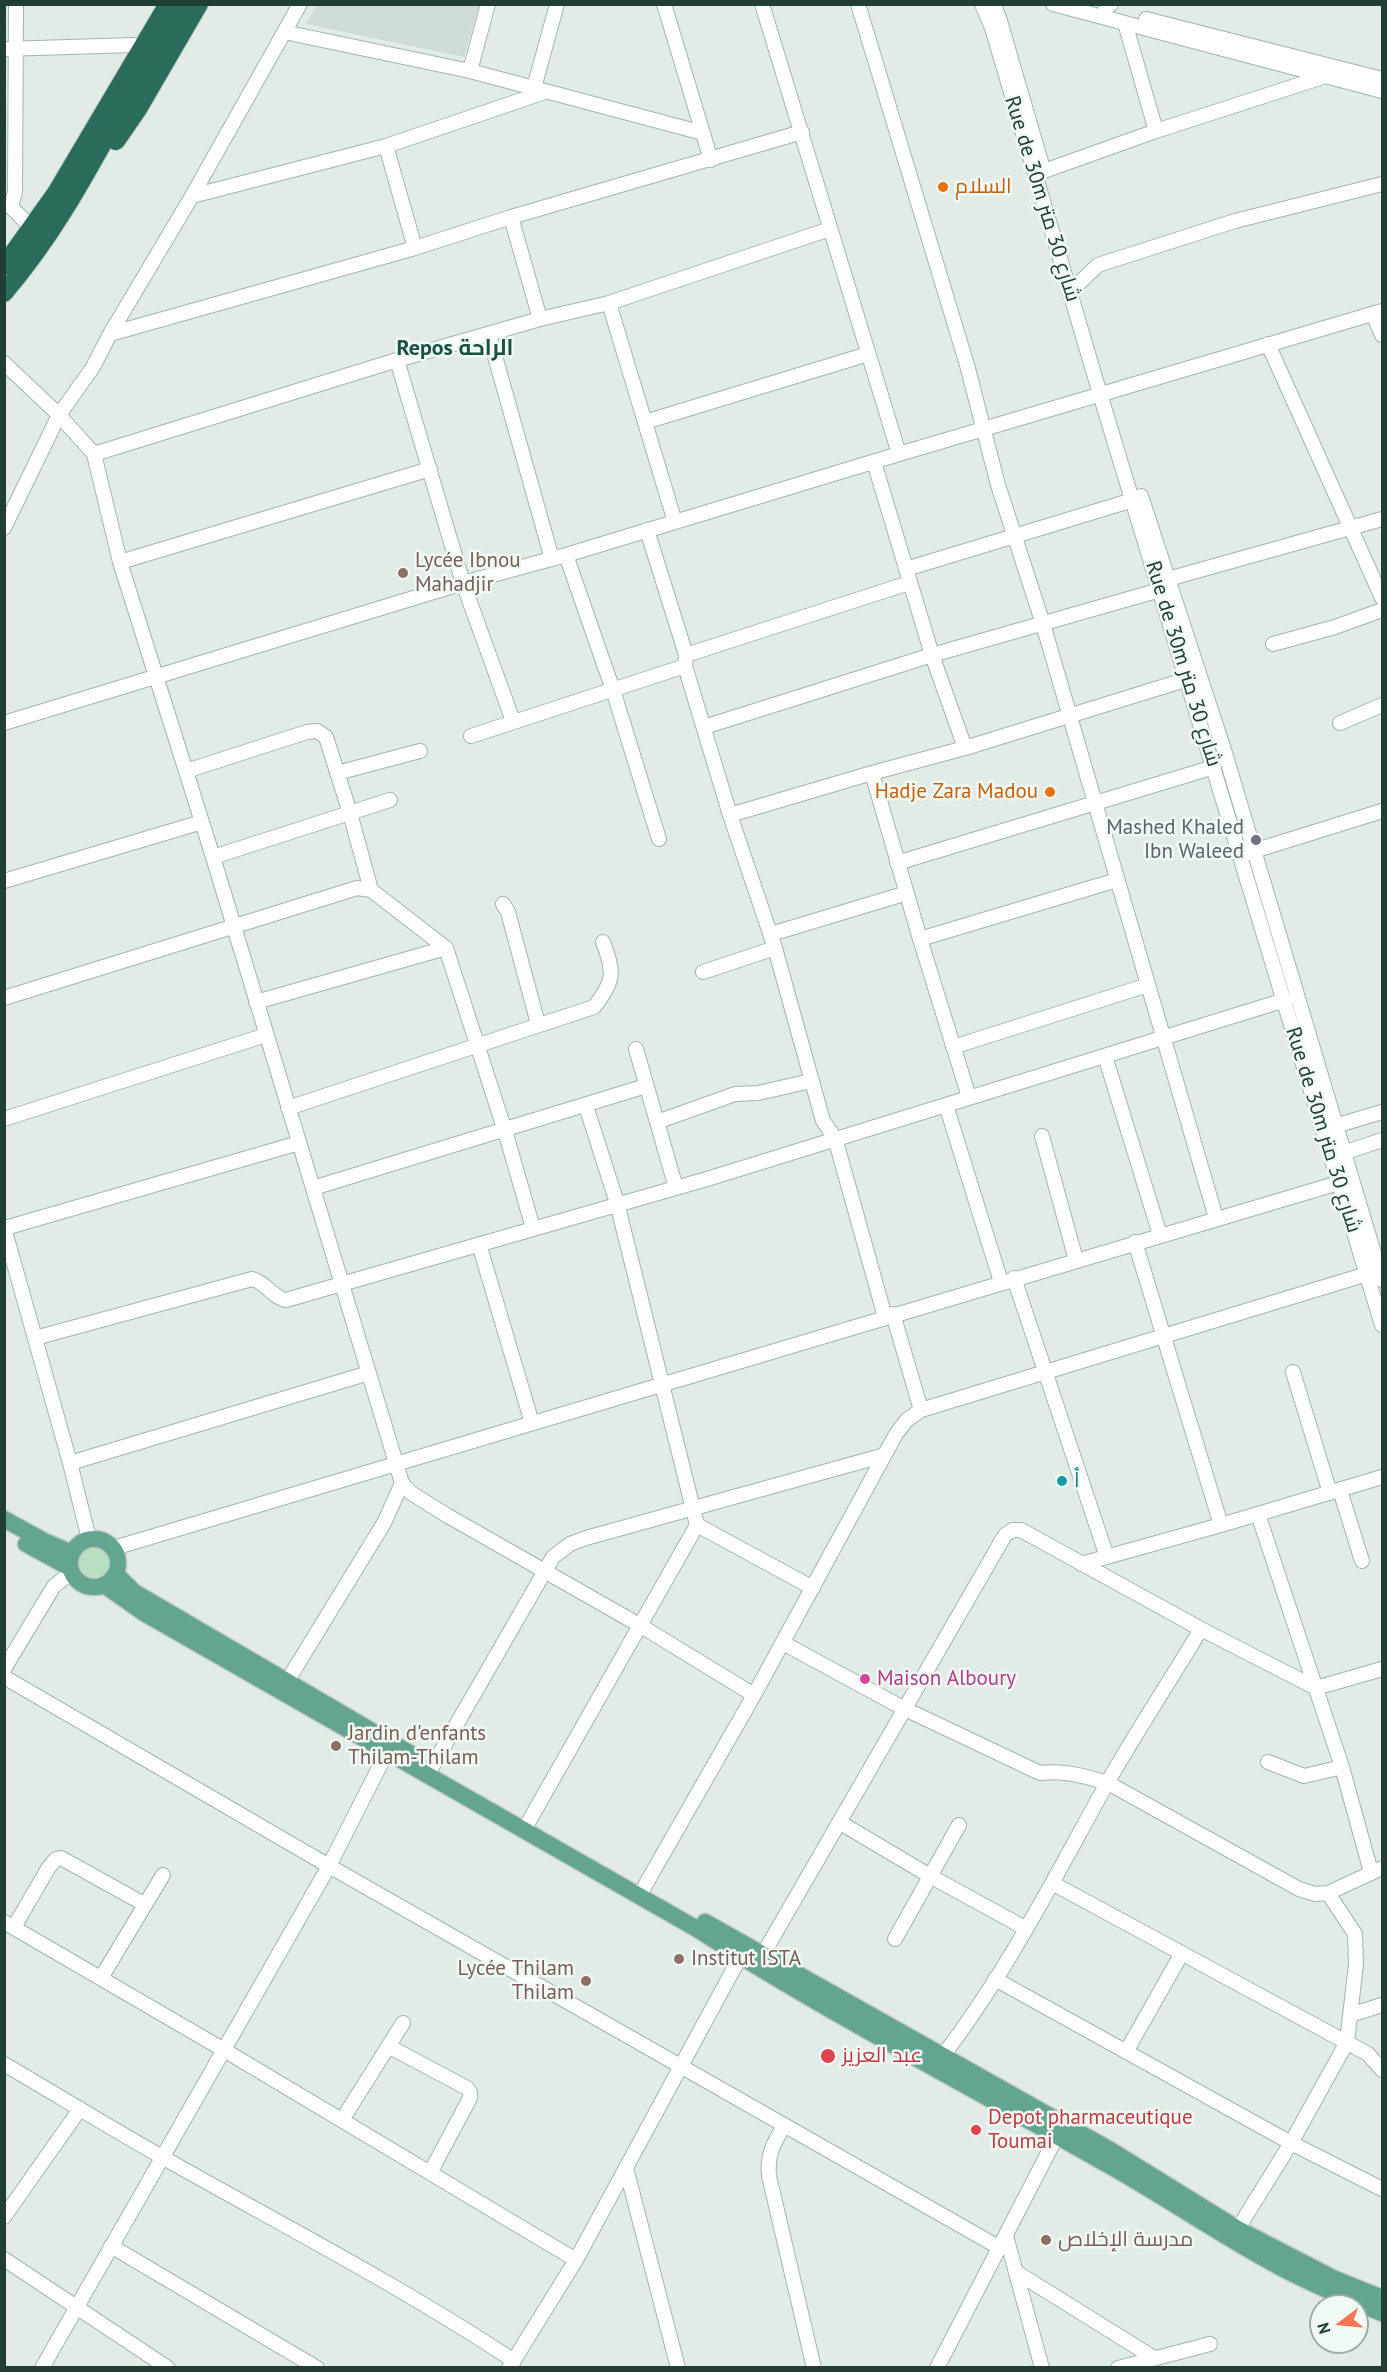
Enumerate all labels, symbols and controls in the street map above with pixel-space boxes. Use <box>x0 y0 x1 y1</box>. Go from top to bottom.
street label: Rue de 30m شارع 30 متر <box>999 93 1085 305</box>
place label: السلام <box>955 174 1012 200</box>
marker: السلام <box>936 180 950 194</box>
district label: Repos الراحة <box>397 336 513 362</box>
place label: Lycée Ibnou Mahadjir <box>415 548 521 598</box>
street label: Rue de 30m شارع 30 متر <box>1140 558 1226 770</box>
marker: Lycée Ibnou Mahadjir <box>396 566 410 580</box>
place label: Hadje Zara Madou <box>875 779 1038 805</box>
marker: Hadje Zara Madou <box>1043 785 1057 799</box>
place label: Mashed Khaled Ibn Waleed <box>1106 815 1244 865</box>
marker: Mashed Khaled Ibn Waleed <box>1249 833 1263 847</box>
street label: Rue de 30m شارع 30 متر <box>1280 1024 1366 1236</box>
place label: أ <box>1074 1468 1080 1494</box>
marker: أ <box>1055 1474 1069 1488</box>
place label: Maison Alboury <box>877 1666 1016 1692</box>
marker: Maison Alboury <box>858 1672 872 1686</box>
place label: Jardin d'enfants Thilam-Thilam <box>348 1721 486 1771</box>
marker: Jardin d'enfants Thilam-Thilam <box>329 1739 343 1753</box>
place label: Institut ISTA <box>691 1946 801 1972</box>
marker: Institut ISTA <box>672 1952 686 1966</box>
place label: Lycée Thilam Thilam <box>458 1956 574 2006</box>
marker: Lycée Thilam Thilam <box>579 1974 593 1988</box>
place label: عبد العزيز <box>842 2043 922 2069</box>
marker: عبد العزيز <box>819 2047 837 2065</box>
place label: Depot pharmaceutique Toumai <box>988 2105 1193 2155</box>
marker: Depot pharmaceutique Toumai <box>969 2123 983 2137</box>
place label: مدرسة الإخلاص <box>1058 2227 1193 2253</box>
marker: مدرسة الإخلاص <box>1039 2233 1053 2247</box>
north arrow <box>1309 2294 1369 2354</box>
text: N <box>1313 2321 1335 2336</box>

